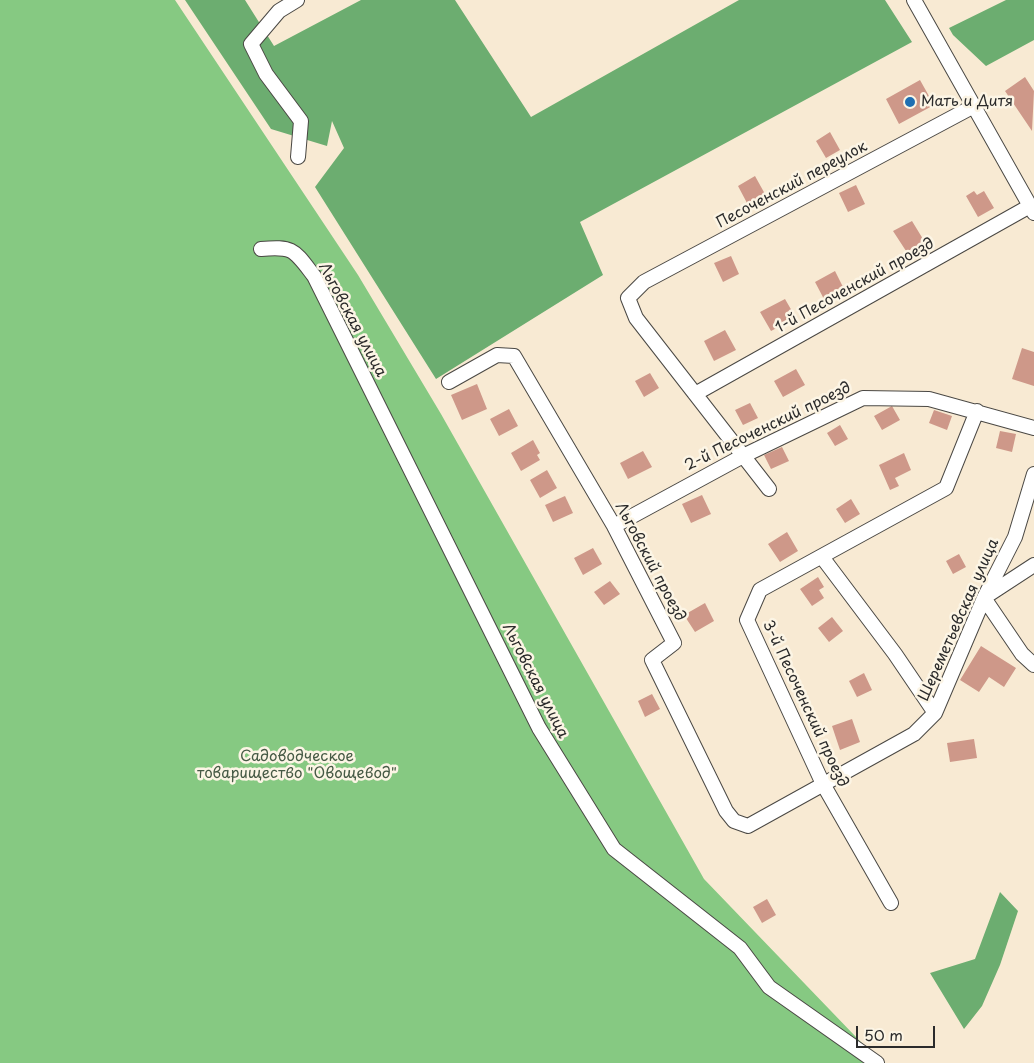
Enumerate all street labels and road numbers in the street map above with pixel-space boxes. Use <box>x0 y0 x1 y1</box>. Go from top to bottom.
street label: Песоченский переулок <box>714 138 870 232</box>
street label: 1-й Песоченский проезд <box>772 235 938 337</box>
street label: Льговская улица <box>314 260 390 380</box>
street label: 2-й Песоченский проезд <box>682 379 854 475</box>
street label: Льговский проезд <box>611 499 689 625</box>
street label: Шереметьевская улица <box>915 536 1003 704</box>
street label: 3-й Песоченский проезд <box>758 618 852 790</box>
street label: Льговская улица <box>498 621 572 741</box>

